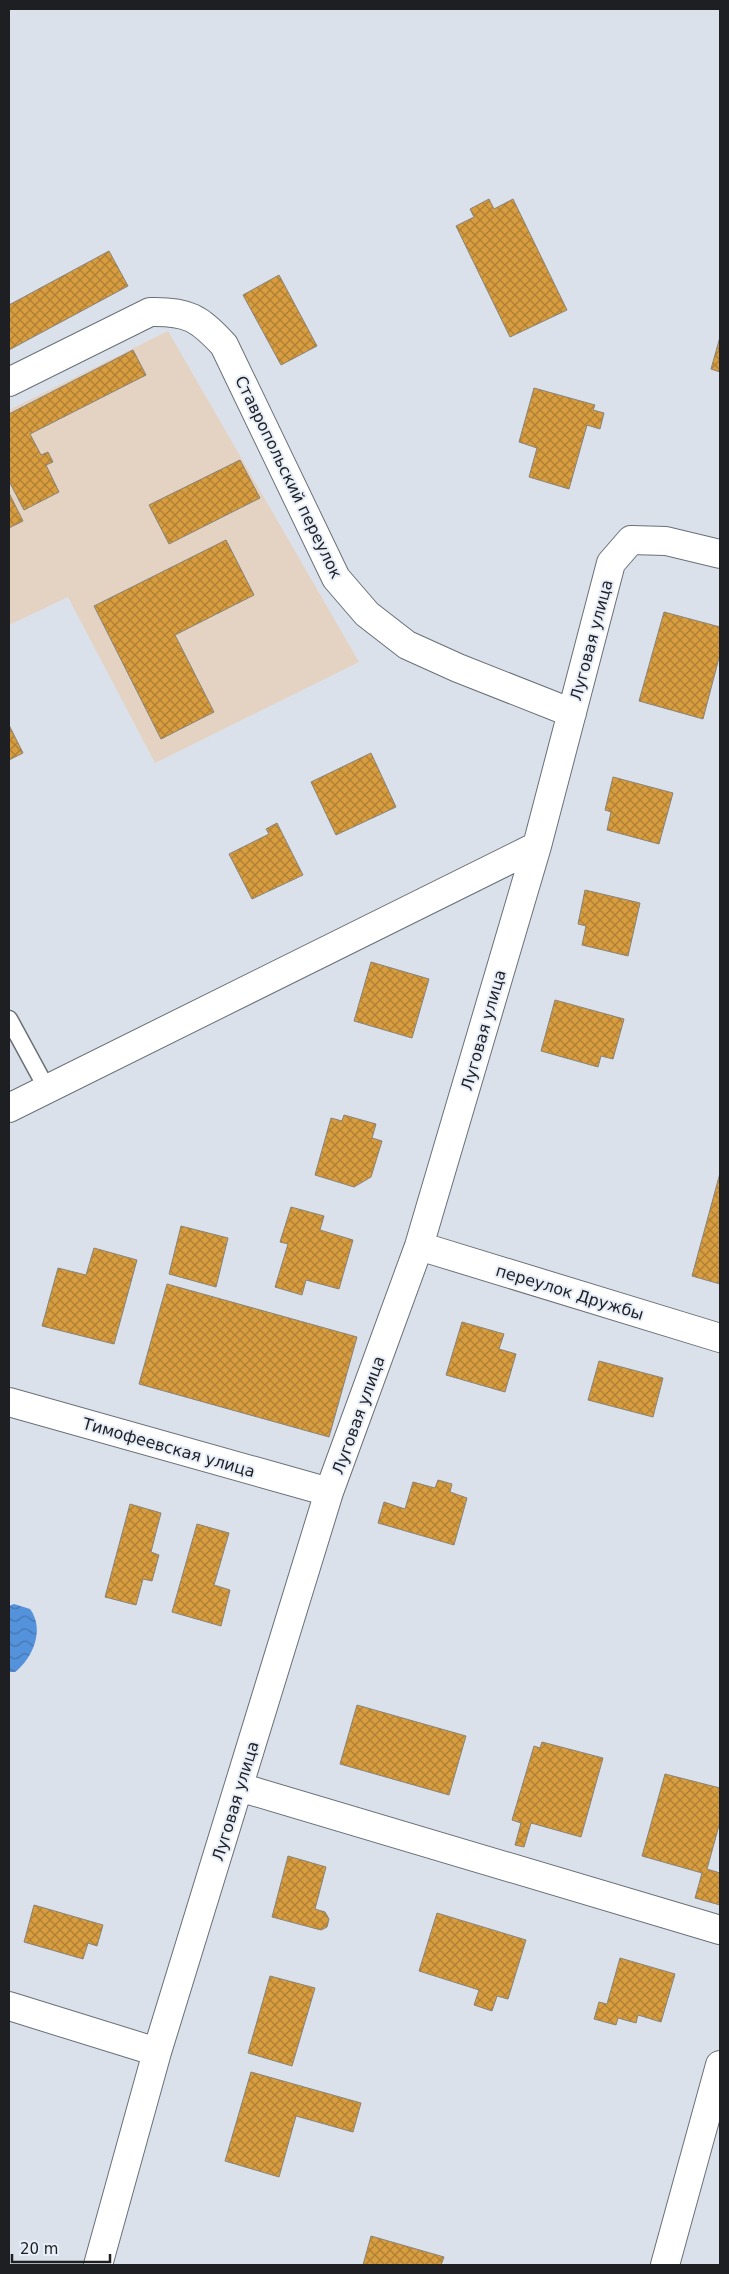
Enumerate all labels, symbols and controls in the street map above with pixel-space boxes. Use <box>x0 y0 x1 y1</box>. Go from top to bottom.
street label: Ставропольский переулок <box>231 373 346 582</box>
street label: Луговая улица <box>566 578 617 703</box>
street label: Луговая улица <box>457 968 510 1093</box>
street label: переулок Дружбы <box>494 1261 646 1324</box>
street label: Луговая улица <box>328 1353 389 1477</box>
street label: Тимофеевская улица <box>79 1413 257 1481</box>
street label: Луговая улица <box>208 1739 263 1863</box>
scale bar <box>12 2232 110 2264</box>
text: 20 m <box>20 2240 58 2258</box>

